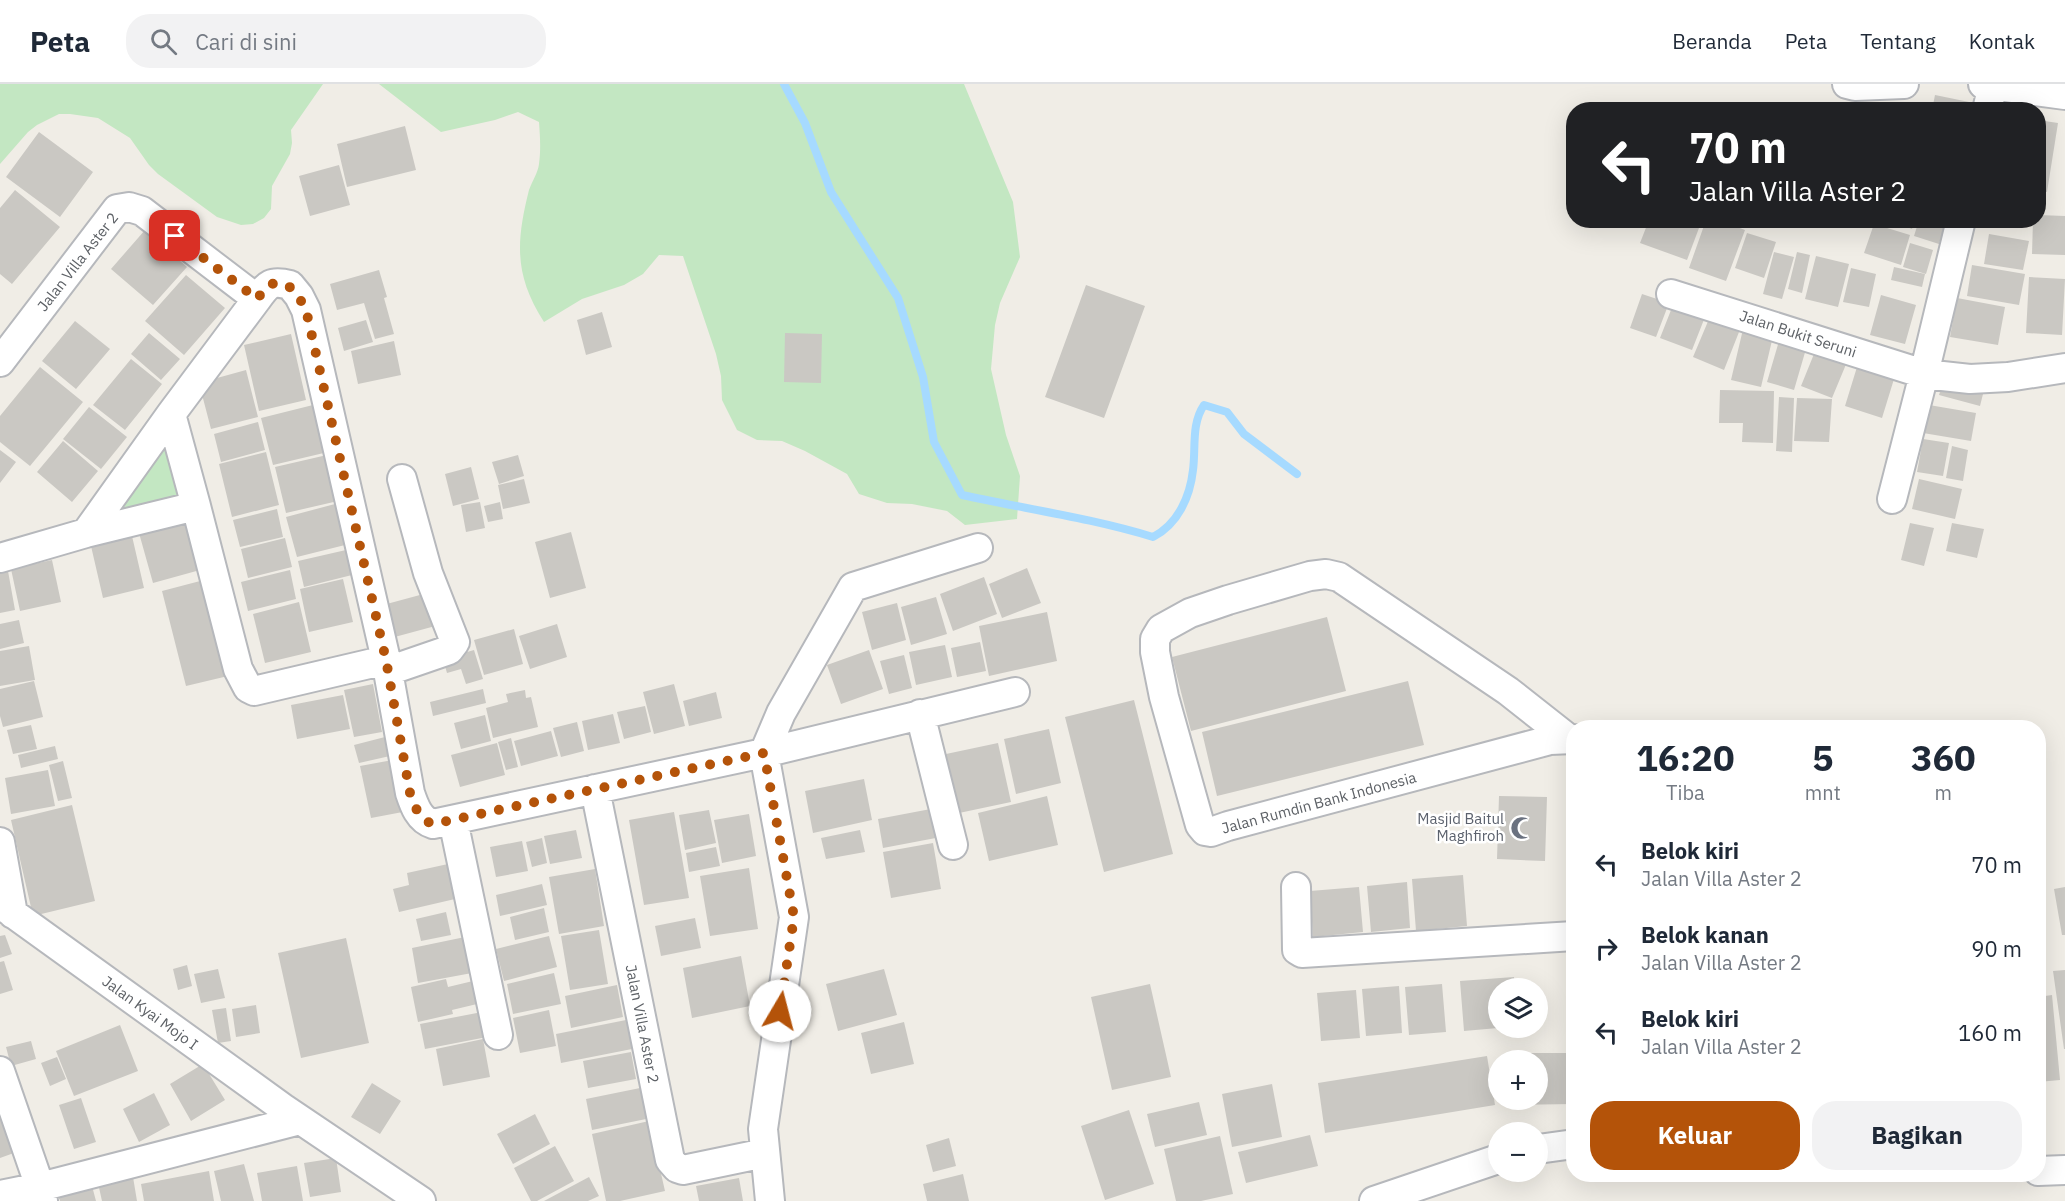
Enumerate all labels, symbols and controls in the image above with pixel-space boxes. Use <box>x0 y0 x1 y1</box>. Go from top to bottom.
search box <box>126 14 546 68</box>
text: Peta <box>30 23 90 60</box>
icon: search <box>147 25 180 58</box>
text: Cari di sini <box>195 27 297 56</box>
text: Beranda <box>1672 27 1752 55</box>
text: Peta <box>1785 27 1827 55</box>
text: Tentang <box>1860 27 1936 55</box>
text: Kontak <box>1969 27 2035 55</box>
text: 70 m <box>1689 120 1787 175</box>
icon: left <box>1590 126 1668 204</box>
text: Jalan Villa Aster 2 <box>1689 173 1906 208</box>
street label: Jalan Villa Aster 2 <box>33 208 122 315</box>
pin <box>149 210 200 261</box>
icon: arrive <box>158 219 191 252</box>
street label: Jalan Bukit Seruni <box>1737 306 1859 361</box>
text: 16:20 <box>1636 734 1735 781</box>
text: 5 <box>1812 734 1834 781</box>
text: 360 <box>1911 734 1976 781</box>
street label: Jalan Rumdin Bank Indonesia <box>1219 767 1418 838</box>
text: Tiba <box>1666 779 1705 806</box>
text: mnt <box>1805 779 1841 806</box>
text: m <box>1935 779 1952 806</box>
place label: Masjid Baitul Maghfiroh <box>1417 809 1504 845</box>
mosque icon: Masjid Baitul Maghfiroh <box>1509 815 1535 841</box>
text: Belok kiri <box>1641 836 1739 865</box>
icon: left <box>1590 848 1623 881</box>
text: 70 m <box>1971 850 2022 879</box>
text: Jalan Villa Aster 2 <box>1641 865 1802 892</box>
text: Belok kanan <box>1641 920 1769 949</box>
icon: right <box>1590 932 1623 965</box>
text: 90 m <box>1971 934 2022 963</box>
text: Jalan Villa Aster 2 <box>1641 949 1802 976</box>
street label: Jalan Villa Aster 2 <box>622 963 663 1085</box>
street label: Jalan Kyai Mojo I <box>99 971 202 1054</box>
map controls <box>1488 978 1548 1182</box>
button: layers <box>1488 978 1548 1038</box>
position arrow <box>748 979 812 1043</box>
text: Belok kiri <box>1641 1004 1739 1033</box>
icon: left <box>1590 1016 1623 1049</box>
text: 160 m <box>1958 1018 2022 1047</box>
text: Jalan Villa Aster 2 <box>1641 1033 1802 1060</box>
button: + <box>1488 1050 1548 1110</box>
button: Keluar <box>1590 1101 1800 1170</box>
button: Bagikan <box>1812 1101 2022 1170</box>
button: − <box>1488 1122 1548 1182</box>

